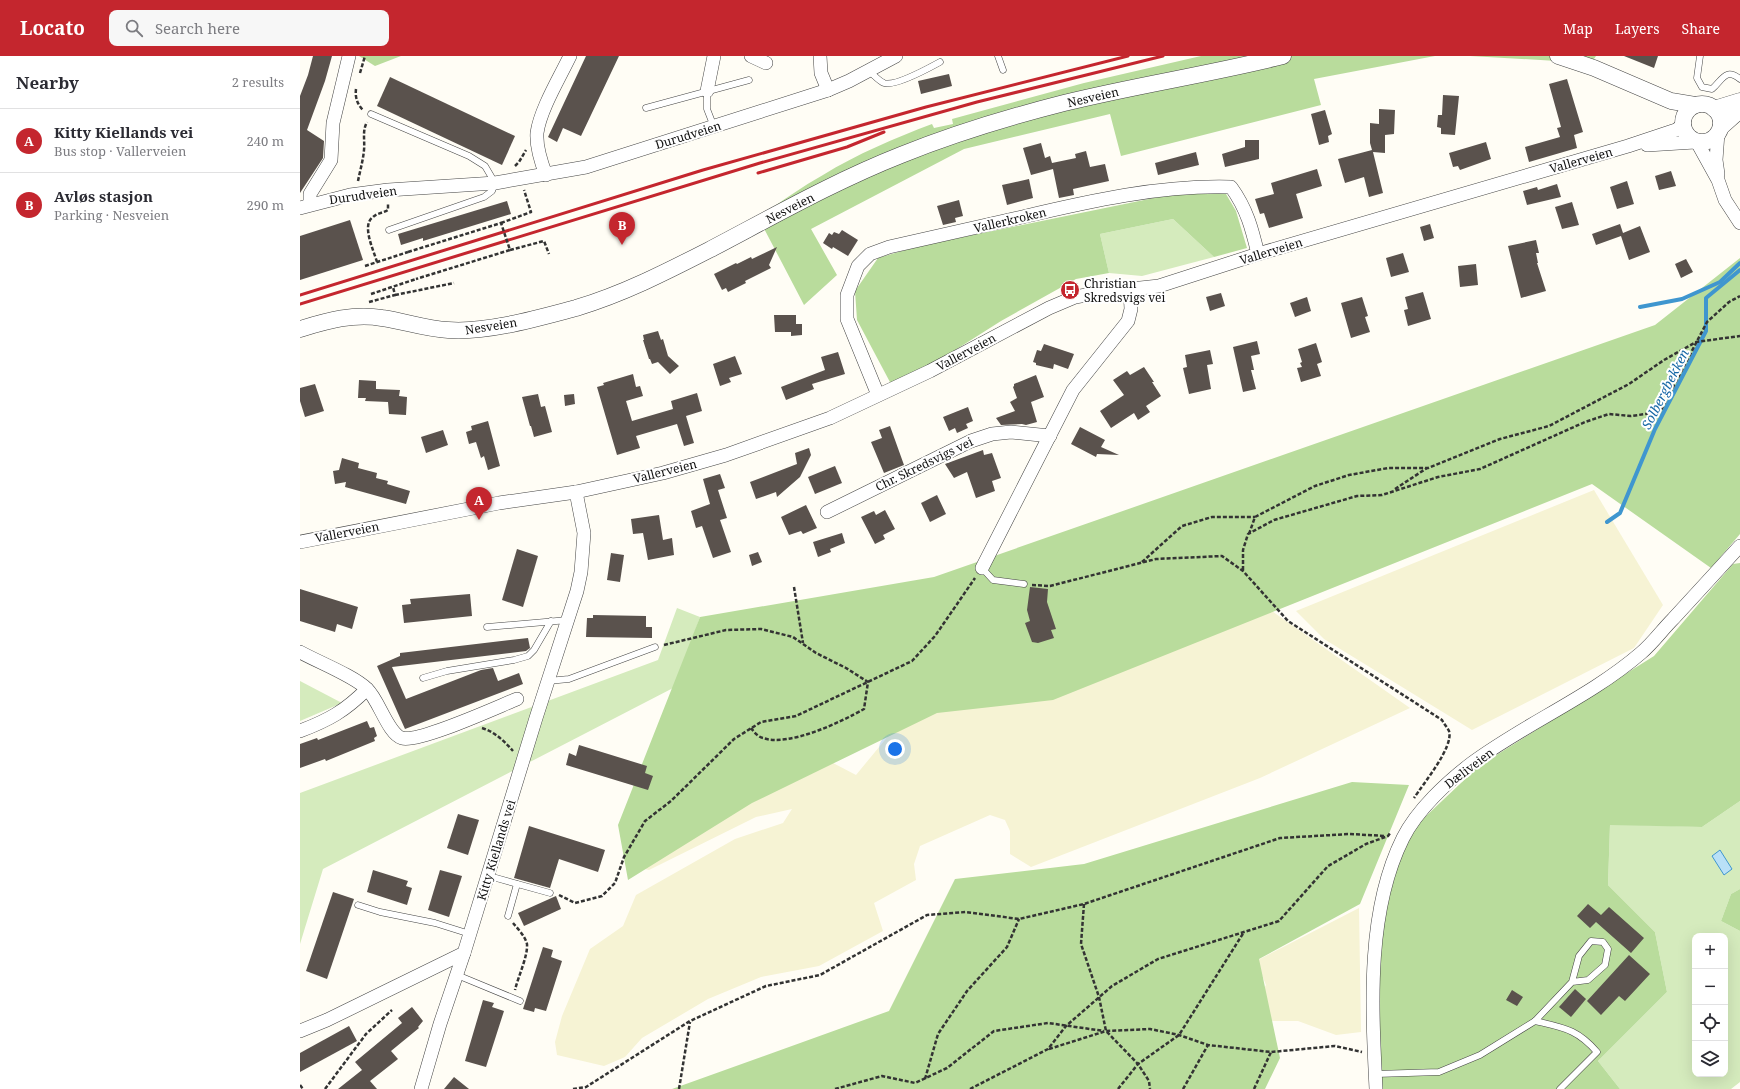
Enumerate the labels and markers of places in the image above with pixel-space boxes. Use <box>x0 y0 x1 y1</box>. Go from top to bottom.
pin: B <box>609 212 635 245</box>
place label: Christian Skredsvigs vei <box>1084 275 1166 306</box>
bus stop icon: Christian Skredsvigs vei <box>1059 279 1081 301</box>
pin: A <box>466 487 492 520</box>

